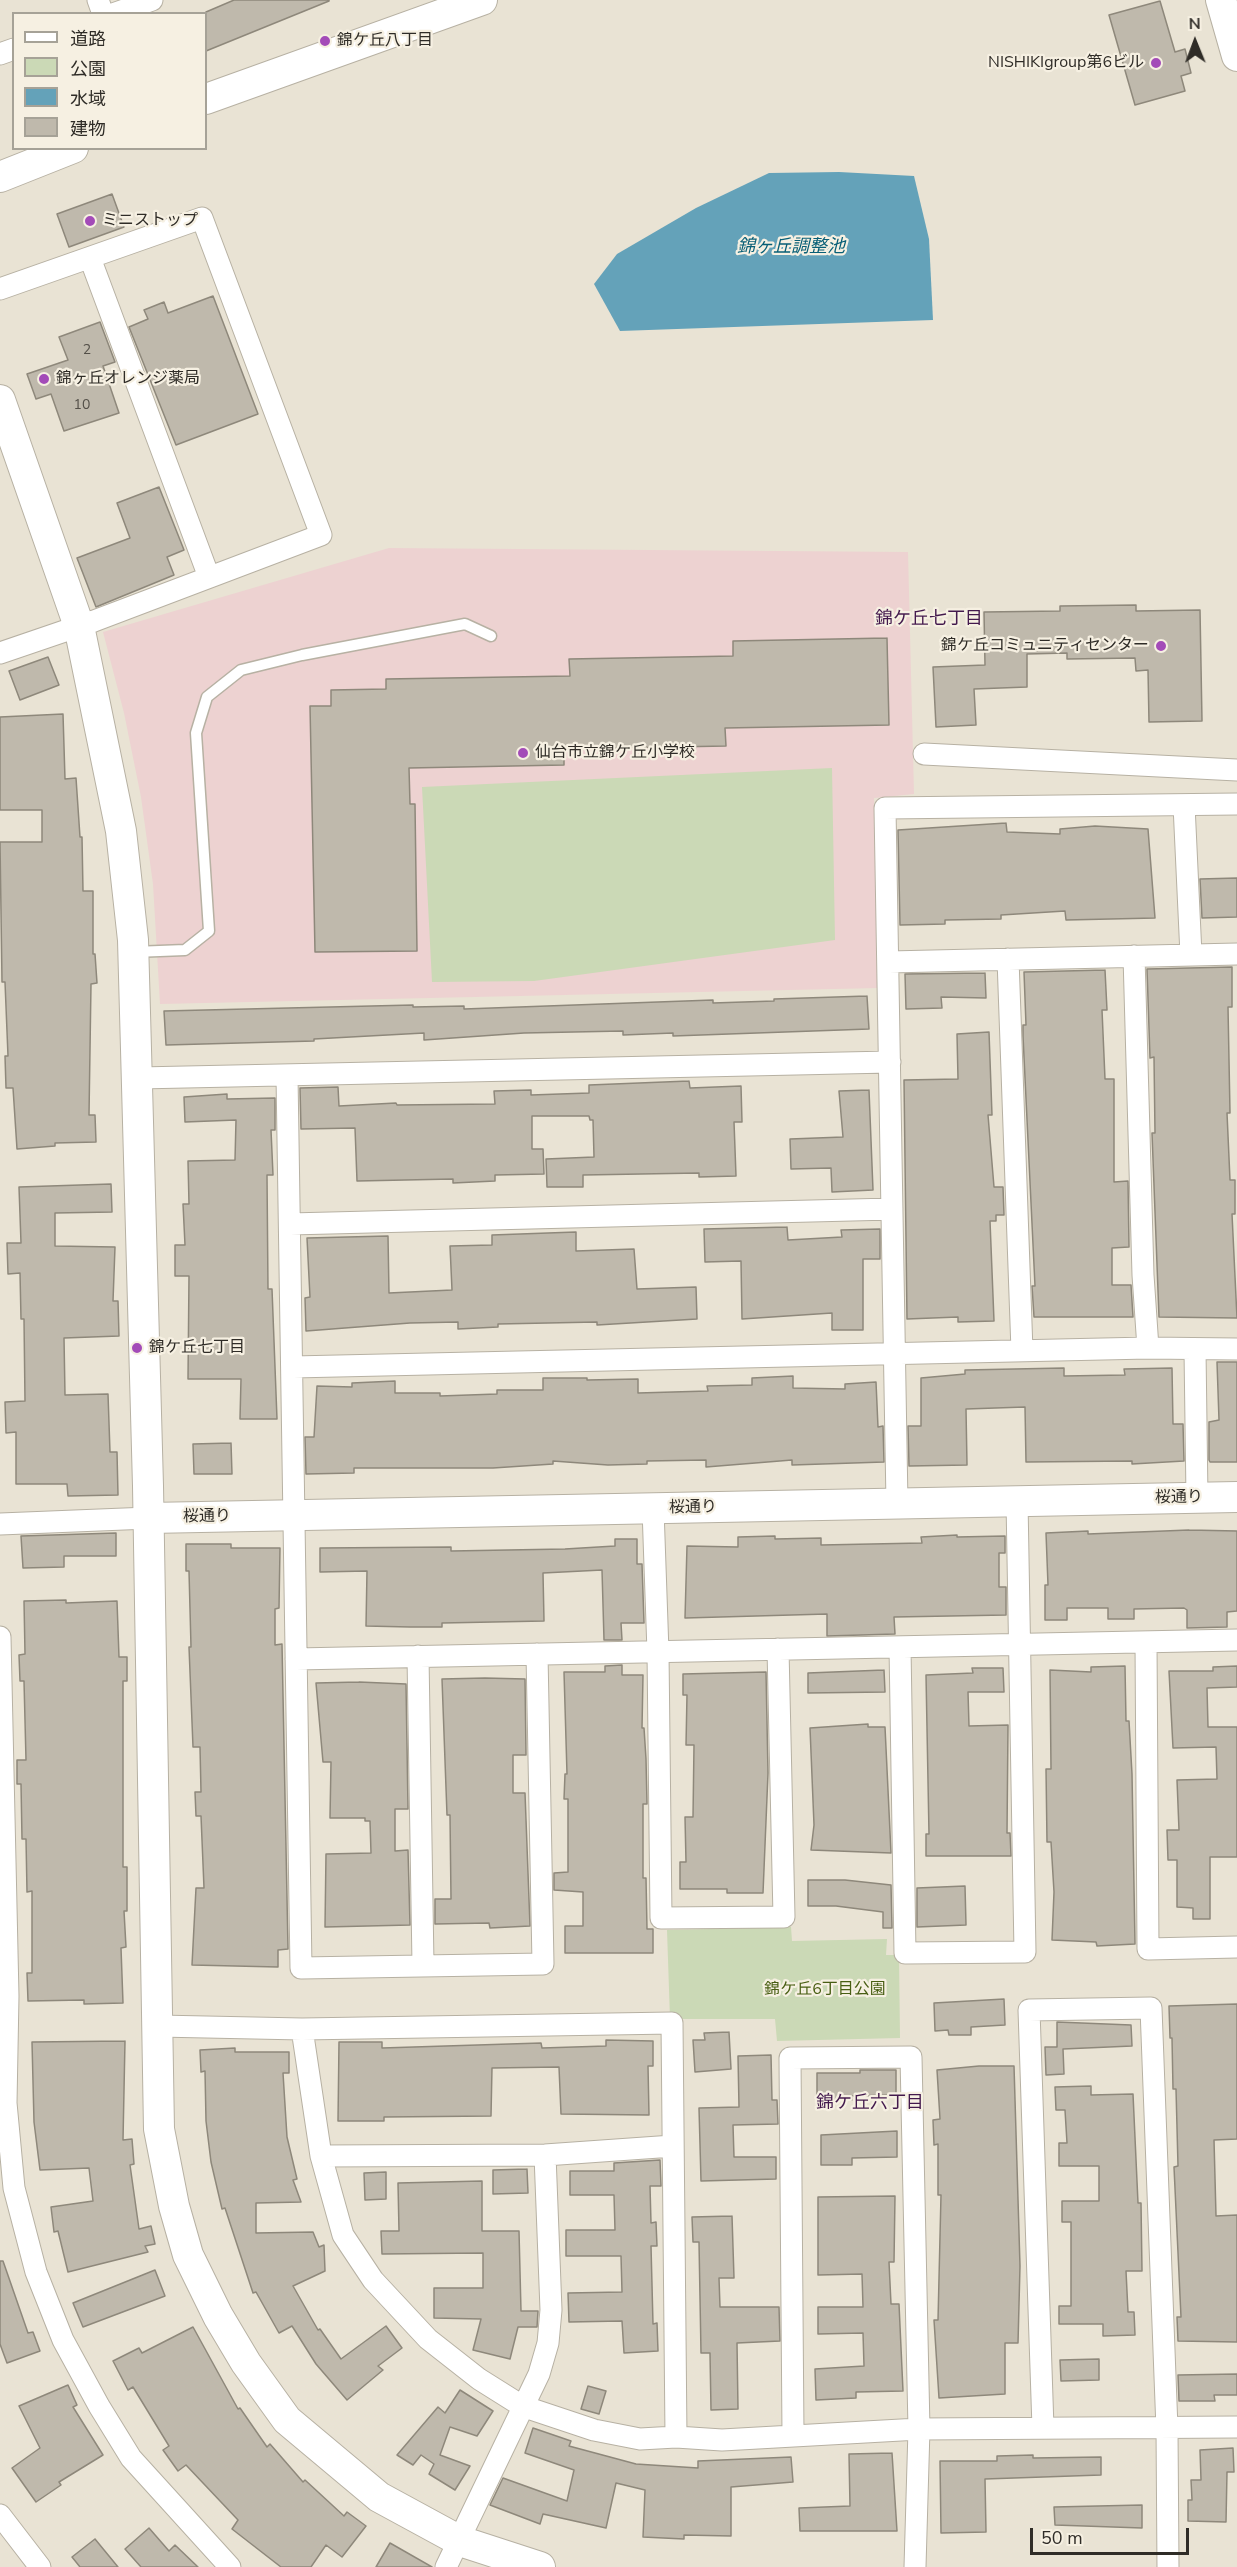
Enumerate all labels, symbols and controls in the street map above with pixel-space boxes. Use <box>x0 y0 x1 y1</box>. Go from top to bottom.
legend <box>12 12 207 150</box>
north arrow <box>1165 12 1225 72</box>
text: N <box>1189 13 1201 35</box>
text: 道路 <box>70 27 106 51</box>
place label: 錦ケ丘八丁目 <box>337 31 433 51</box>
marker: 錦ケ丘八丁目 <box>318 34 332 48</box>
place label: NISHIKIgroup第6ビル <box>988 53 1144 73</box>
marker: NISHIKIgroup第6ビル <box>1149 56 1163 70</box>
text: 公園 <box>70 57 106 81</box>
text: 水域 <box>70 87 106 111</box>
text: 建物 <box>70 117 106 141</box>
place label: ミニストップ <box>102 211 198 231</box>
marker: ミニストップ <box>83 214 97 228</box>
water label: 錦ヶ丘調整池 <box>737 237 845 259</box>
house number: 2 <box>83 343 91 359</box>
place label: 錦ヶ丘オレンジ薬局 <box>56 369 200 389</box>
marker: 錦ヶ丘オレンジ薬局 <box>37 372 51 386</box>
house number: 10 <box>74 398 90 414</box>
district label: 錦ケ丘七丁目 <box>875 609 983 631</box>
place label: 錦ケ丘コミュニティセンター <box>941 636 1149 656</box>
marker: 錦ケ丘コミュニティセンター <box>1154 639 1168 653</box>
place label: 仙台市立錦ケ丘小学校 <box>535 743 695 763</box>
marker: 仙台市立錦ケ丘小学校 <box>516 746 530 760</box>
place label: 錦ケ丘七丁目 <box>149 1338 245 1358</box>
marker: 錦ケ丘七丁目 <box>130 1341 144 1355</box>
street label: 桜通り <box>1155 1488 1203 1508</box>
street label: 桜通り <box>669 1498 717 1518</box>
street label: 桜通り <box>183 1507 231 1527</box>
park label: 錦ケ丘6丁目公園 <box>764 1980 886 2000</box>
district label: 錦ケ丘六丁目 <box>816 2093 924 2115</box>
scale bar <box>1033 2516 1192 2554</box>
text: 50 m <box>1041 2526 1083 2550</box>

